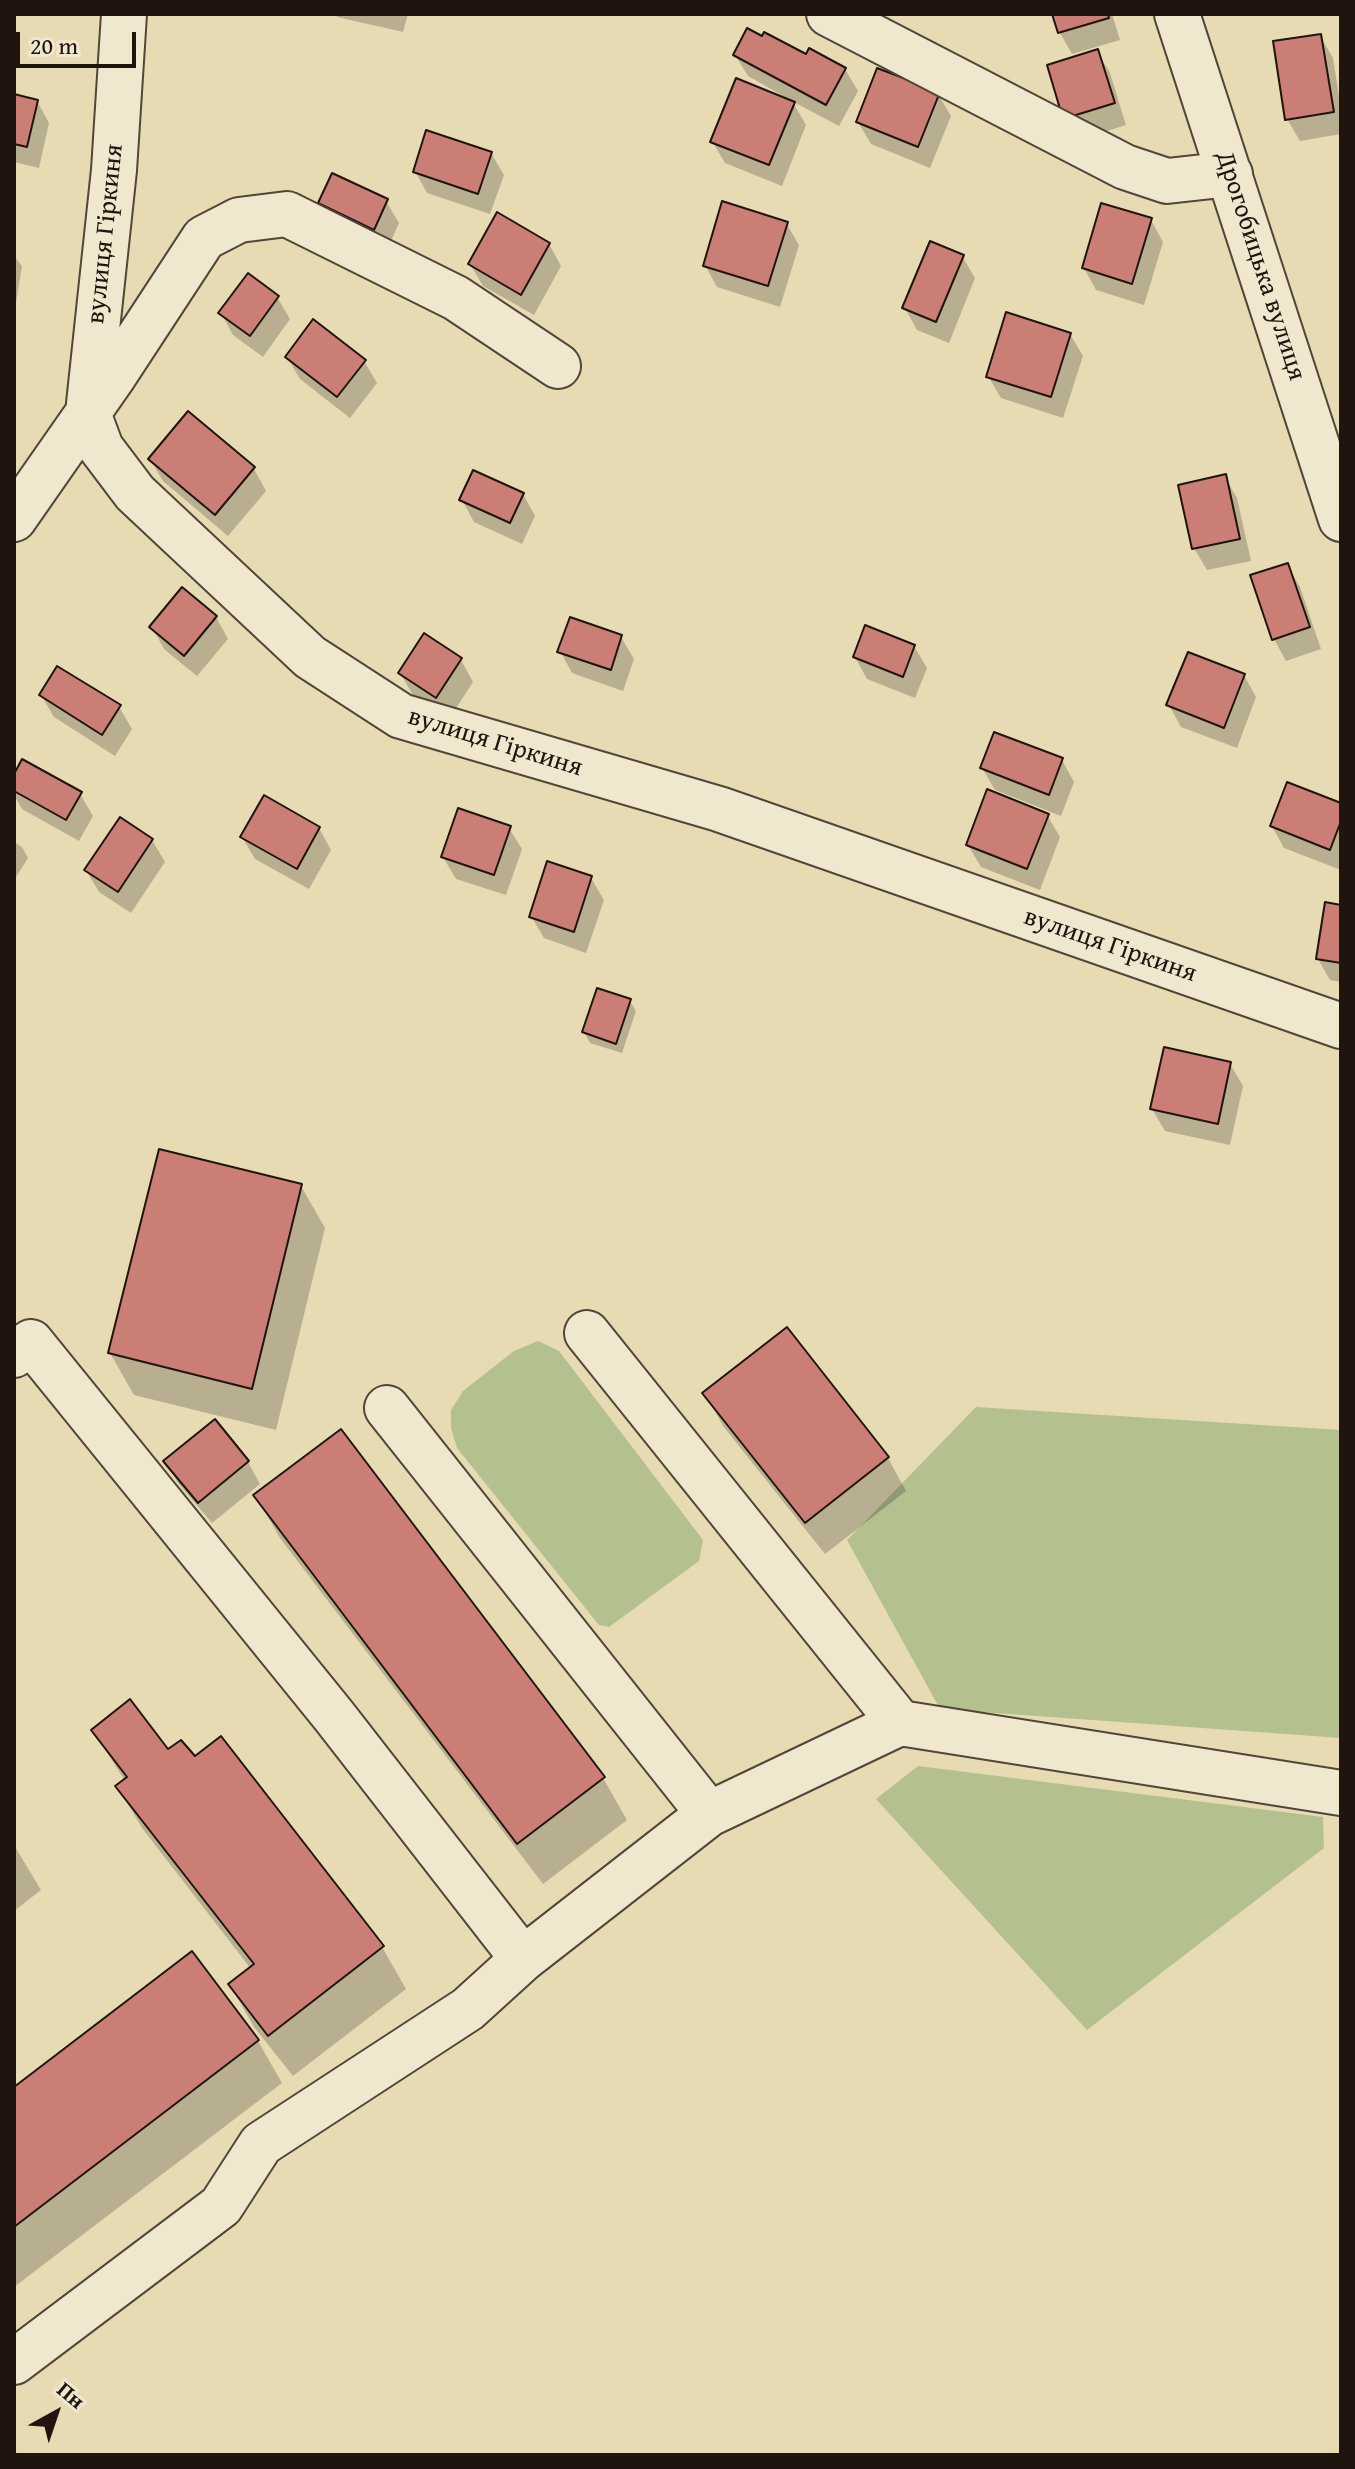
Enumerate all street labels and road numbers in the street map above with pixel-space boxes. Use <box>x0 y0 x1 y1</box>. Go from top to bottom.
street label: вулиця Гіркиня <box>81 143 131 325</box>
street label: Дрогобицька вулиця <box>1208 147 1312 385</box>
street label: вулиця Гіркиня <box>404 702 586 784</box>
street label: вулиця Гіркиня <box>1020 902 1200 990</box>

